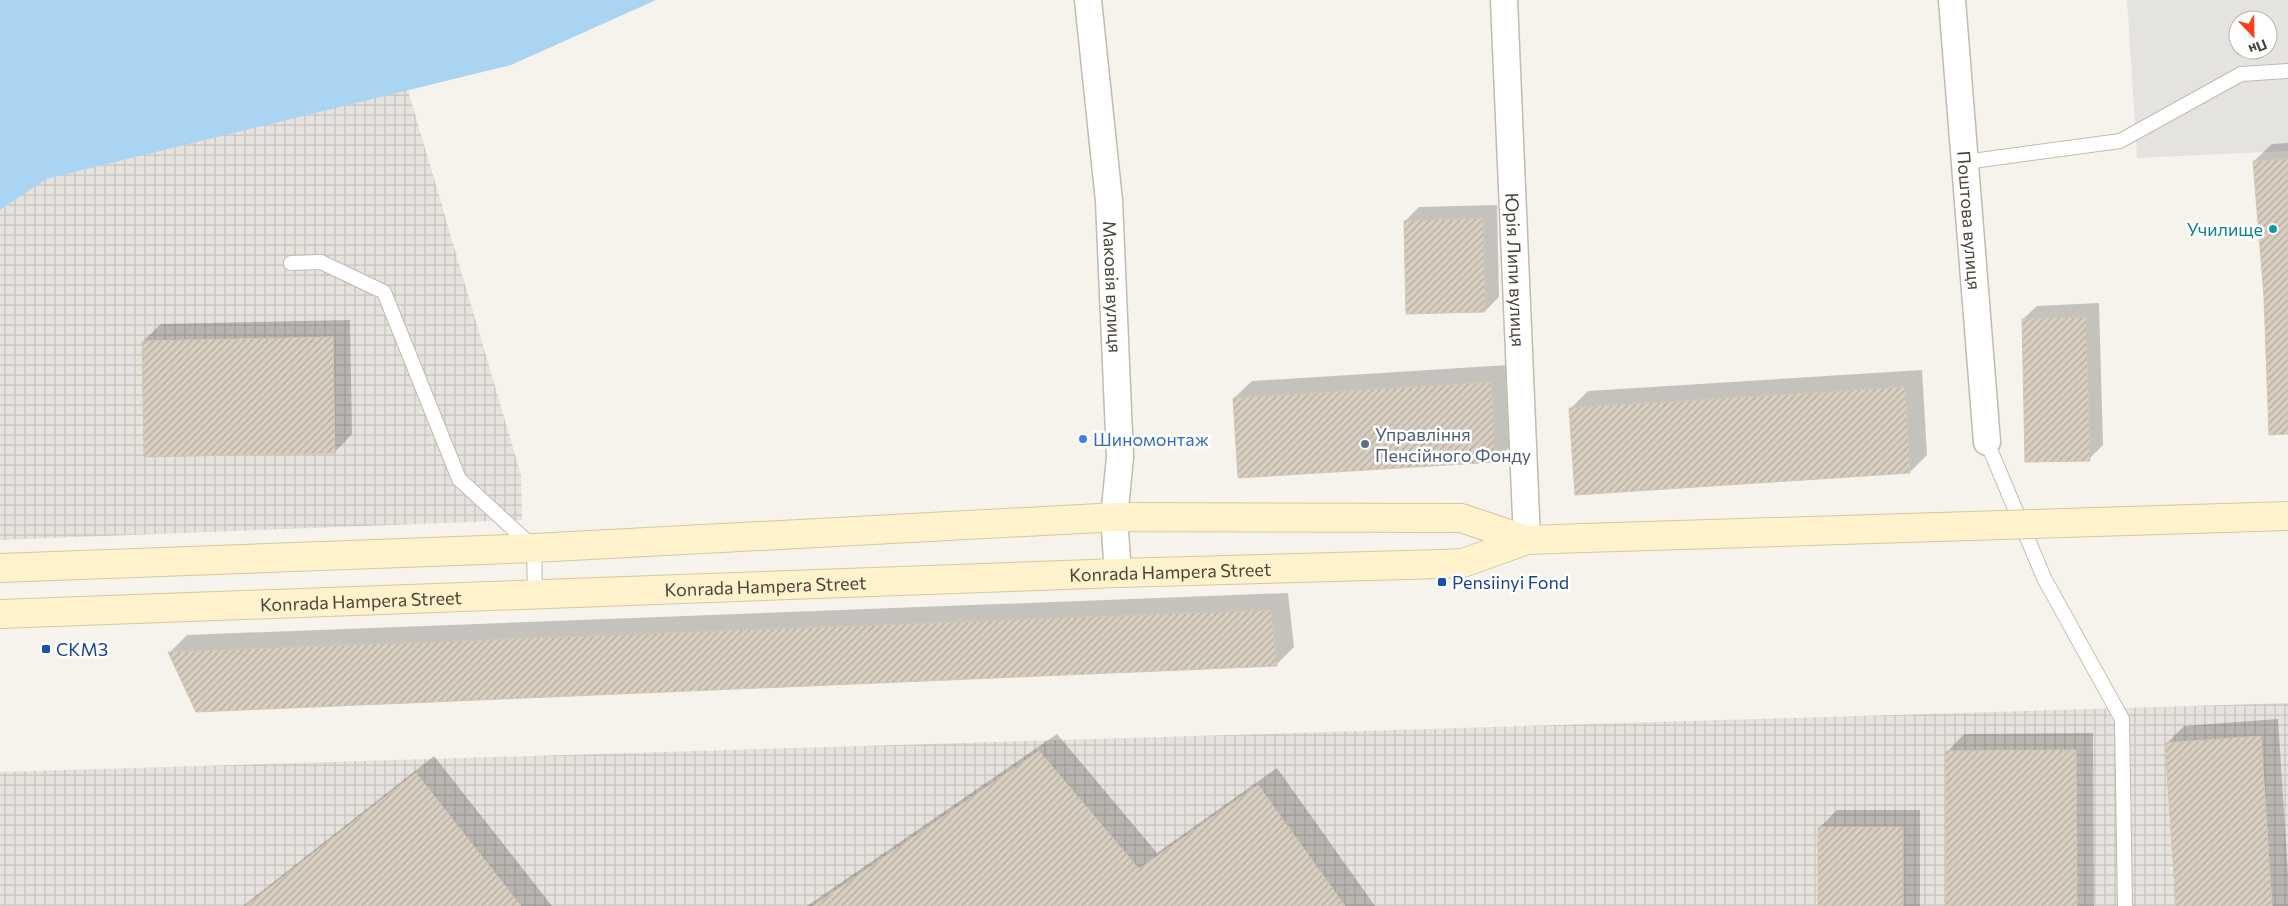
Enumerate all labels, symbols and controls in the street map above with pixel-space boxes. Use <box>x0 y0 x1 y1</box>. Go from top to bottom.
north arrow <box>2228 10 2278 60</box>
text: Пн <box>2246 36 2270 59</box>
street label: Поштова вулиця <box>1953 150 1986 291</box>
street label: Юрія Липи вулиця <box>1501 192 1530 347</box>
place label: Училище <box>2187 218 2263 240</box>
street label: Маковія вулиця <box>1099 220 1127 353</box>
marker: Училище <box>2267 223 2279 235</box>
place label: Управління Пенсійного Фонду <box>1375 423 1531 466</box>
place label: Шиномонтаж <box>1093 428 1209 450</box>
marker: Шиномонтаж <box>1077 433 1089 445</box>
marker: Управління Пенсійного Фонду <box>1359 438 1371 450</box>
street label: Konrada Hampera Street <box>1069 558 1271 586</box>
street label: Konrada Hampera Street <box>664 571 867 601</box>
place label: Pensiinyi Fond <box>1452 571 1569 593</box>
marker: Pensiinyi Fond <box>1436 576 1448 588</box>
street label: Konrada Hampera Street <box>259 586 462 615</box>
place label: СКМЗ <box>56 638 108 660</box>
marker: СКМЗ <box>40 643 52 655</box>

